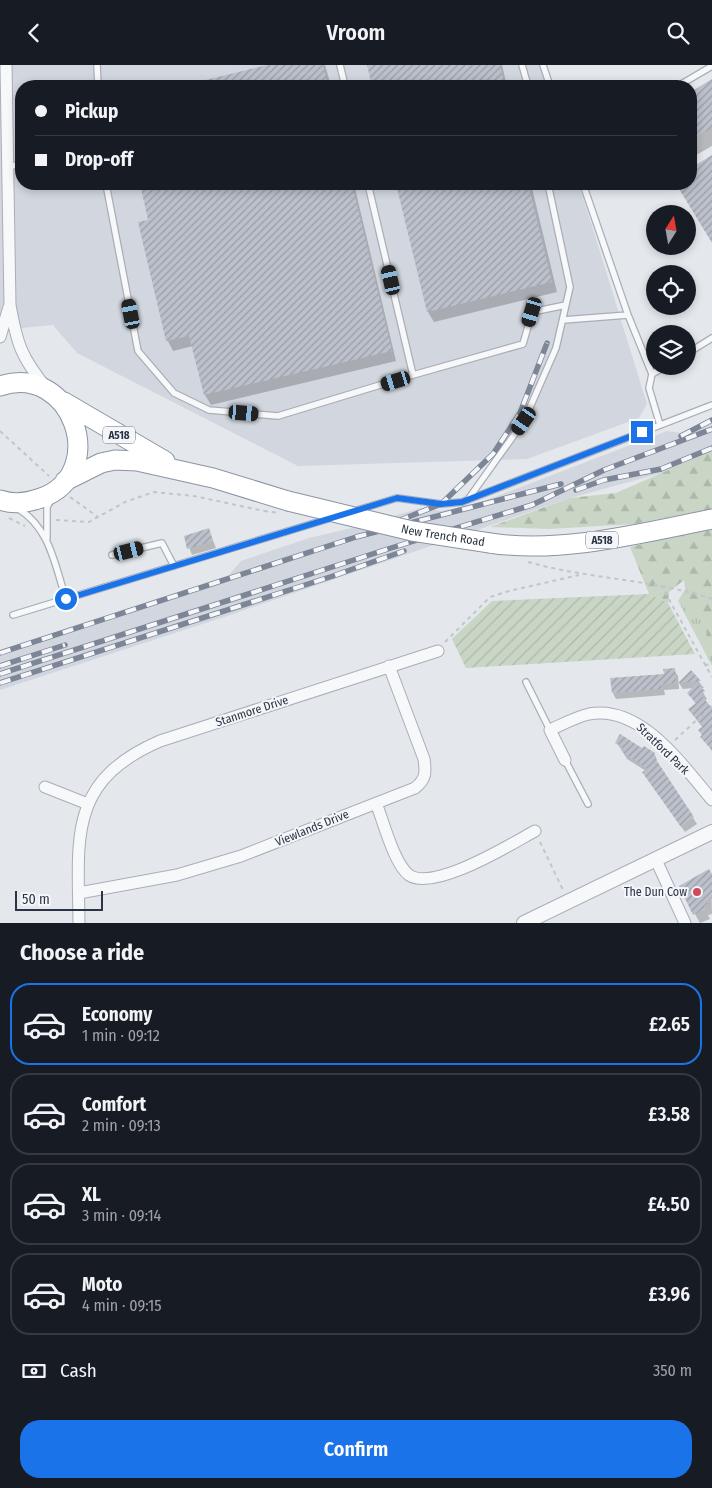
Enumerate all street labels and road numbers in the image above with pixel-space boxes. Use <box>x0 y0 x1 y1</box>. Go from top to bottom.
road number: A518 <box>103 427 135 443</box>
street label: New Trench Road <box>400 522 486 549</box>
road number: A518 <box>586 531 618 549</box>
street label: Stanmore Drive <box>214 693 290 729</box>
street label: Stratford Park <box>634 720 693 778</box>
street label: Viewlands Drive <box>273 807 351 849</box>

